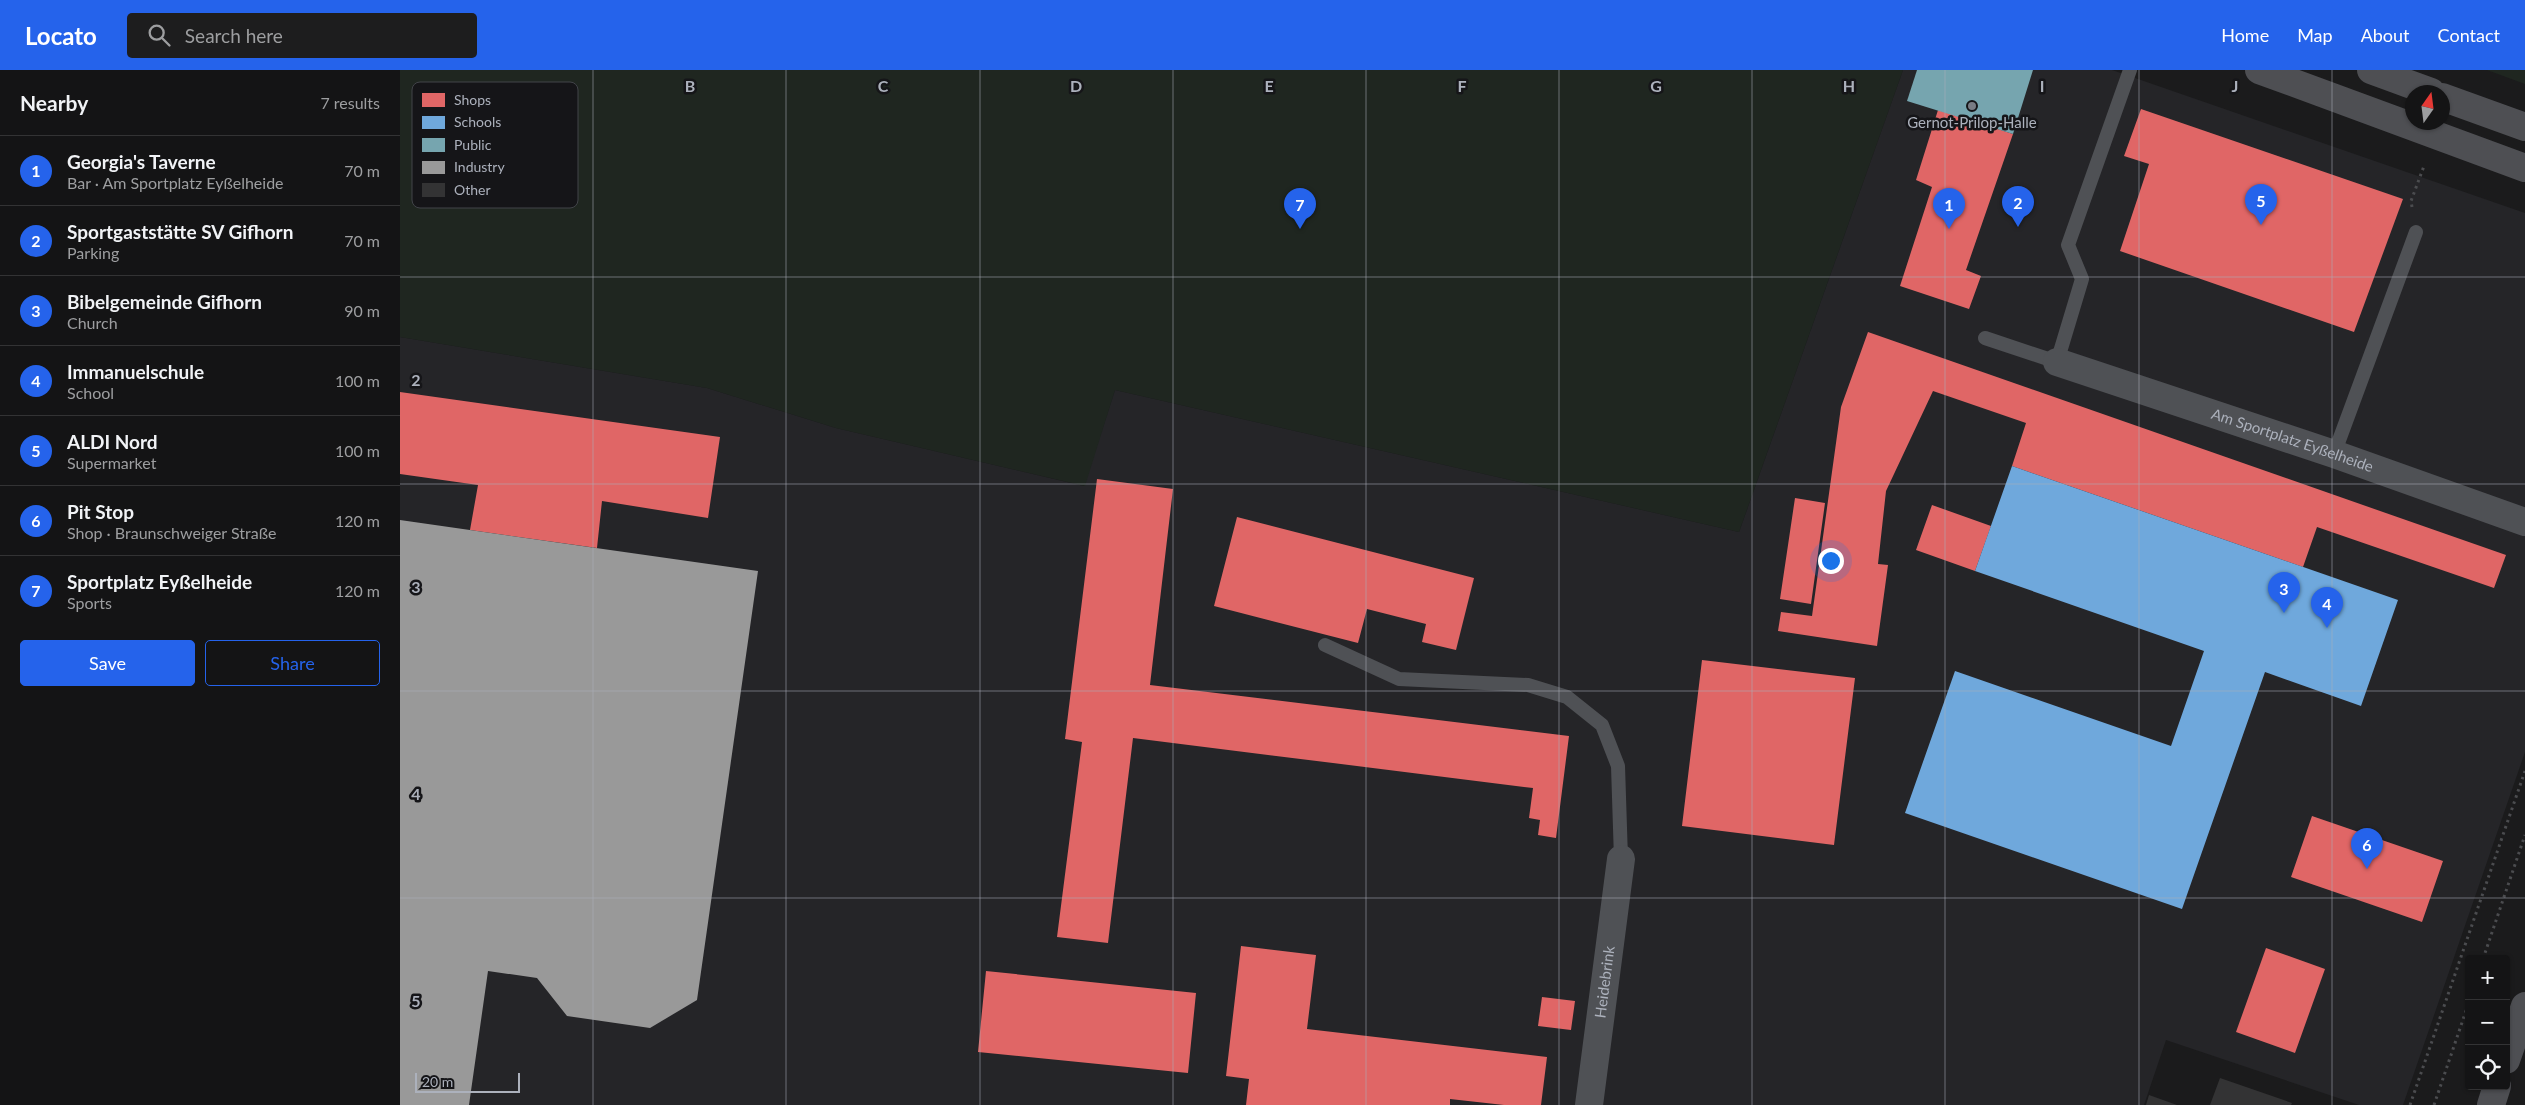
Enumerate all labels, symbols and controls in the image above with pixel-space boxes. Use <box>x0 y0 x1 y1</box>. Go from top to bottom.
search box <box>127 13 477 58</box>
text: Locato <box>25 21 97 50</box>
icon: search <box>145 21 173 49</box>
text: Search here <box>185 24 283 47</box>
text: Home <box>2221 24 2269 46</box>
text: Map <box>2297 24 2333 46</box>
text: About <box>2361 24 2410 46</box>
text: Contact <box>2438 24 2500 46</box>
text: B <box>685 76 695 95</box>
text: C <box>878 76 889 95</box>
text: D <box>1070 76 1082 95</box>
text: E <box>1264 76 1274 95</box>
text: F <box>1457 76 1467 95</box>
text: G <box>1650 76 1662 95</box>
text: H <box>1843 76 1855 95</box>
text: I <box>2040 76 2044 95</box>
text: J <box>2232 76 2238 95</box>
legend <box>412 82 578 208</box>
north arrow <box>2405 85 2450 130</box>
text: Nearby <box>20 90 88 115</box>
text: Shops <box>454 91 491 108</box>
text: 7 results <box>320 93 380 112</box>
marker: Gernot-Prilop-Halle <box>1966 100 1978 112</box>
text: Schools <box>454 113 501 130</box>
place label: Gernot-Prilop-Halle <box>1907 113 2037 131</box>
text: Public <box>454 136 492 153</box>
text: Georgia's Taverne <box>67 150 216 173</box>
text: Industry <box>454 158 505 175</box>
text: 1 <box>31 161 41 180</box>
text: 70 m <box>344 161 380 180</box>
text: Bar · Am Sportplatz Eyßelheide <box>67 173 284 192</box>
text: Other <box>454 181 491 198</box>
pin: 5 <box>2245 184 2277 225</box>
pin: 2 <box>2002 186 2034 227</box>
pin: 7 <box>1284 188 1316 229</box>
pin: 1 <box>1933 188 1965 229</box>
text: Sportgaststätte SV Gifhorn <box>67 220 293 243</box>
text: 2 <box>31 231 41 250</box>
text: 70 m <box>344 231 380 250</box>
text: Parking <box>67 243 119 262</box>
text: Bibelgemeinde Gifhorn <box>67 290 262 313</box>
text: 3 <box>31 301 41 320</box>
text: 90 m <box>344 301 380 320</box>
text: Church <box>67 313 118 332</box>
text: Immanuelschule <box>67 360 204 383</box>
text: 2 <box>411 370 421 389</box>
text: 4 <box>31 371 41 390</box>
text: 100 m <box>335 371 380 390</box>
text: School <box>67 383 114 402</box>
street label: Am Sportplatz Eyßelheide <box>2209 404 2376 475</box>
text: ALDI Nord <box>67 430 158 453</box>
text: 5 <box>31 441 41 460</box>
text: 100 m <box>335 441 380 460</box>
text: Supermarket <box>67 453 156 472</box>
text: Pit Stop <box>67 500 134 523</box>
text: 6 <box>31 511 41 530</box>
text: 120 m <box>335 511 380 530</box>
text: Shop · Braunschweiger Straße <box>67 523 276 542</box>
your location <box>1818 548 1844 574</box>
text: Sportplatz Eyßelheide <box>67 570 252 593</box>
pin: 3 <box>2268 572 2300 613</box>
text: 3 <box>411 577 421 596</box>
text: 7 <box>31 581 41 600</box>
text: 120 m <box>335 581 380 600</box>
pin: 4 <box>2311 587 2343 628</box>
text: Sports <box>67 593 112 612</box>
button: Save <box>20 640 195 686</box>
button: Share <box>205 640 380 686</box>
text: 4 <box>411 784 421 803</box>
pin: 6 <box>2351 828 2383 869</box>
street label: Heidebrink <box>1590 944 1618 1019</box>
map controls <box>2465 955 2510 1090</box>
button: + <box>2465 955 2510 1000</box>
text: 5 <box>411 991 421 1010</box>
button: − <box>2465 1000 2510 1045</box>
button: locate <box>2465 1045 2510 1090</box>
scale bar <box>415 1070 520 1093</box>
text: 20 m <box>422 1073 453 1090</box>

